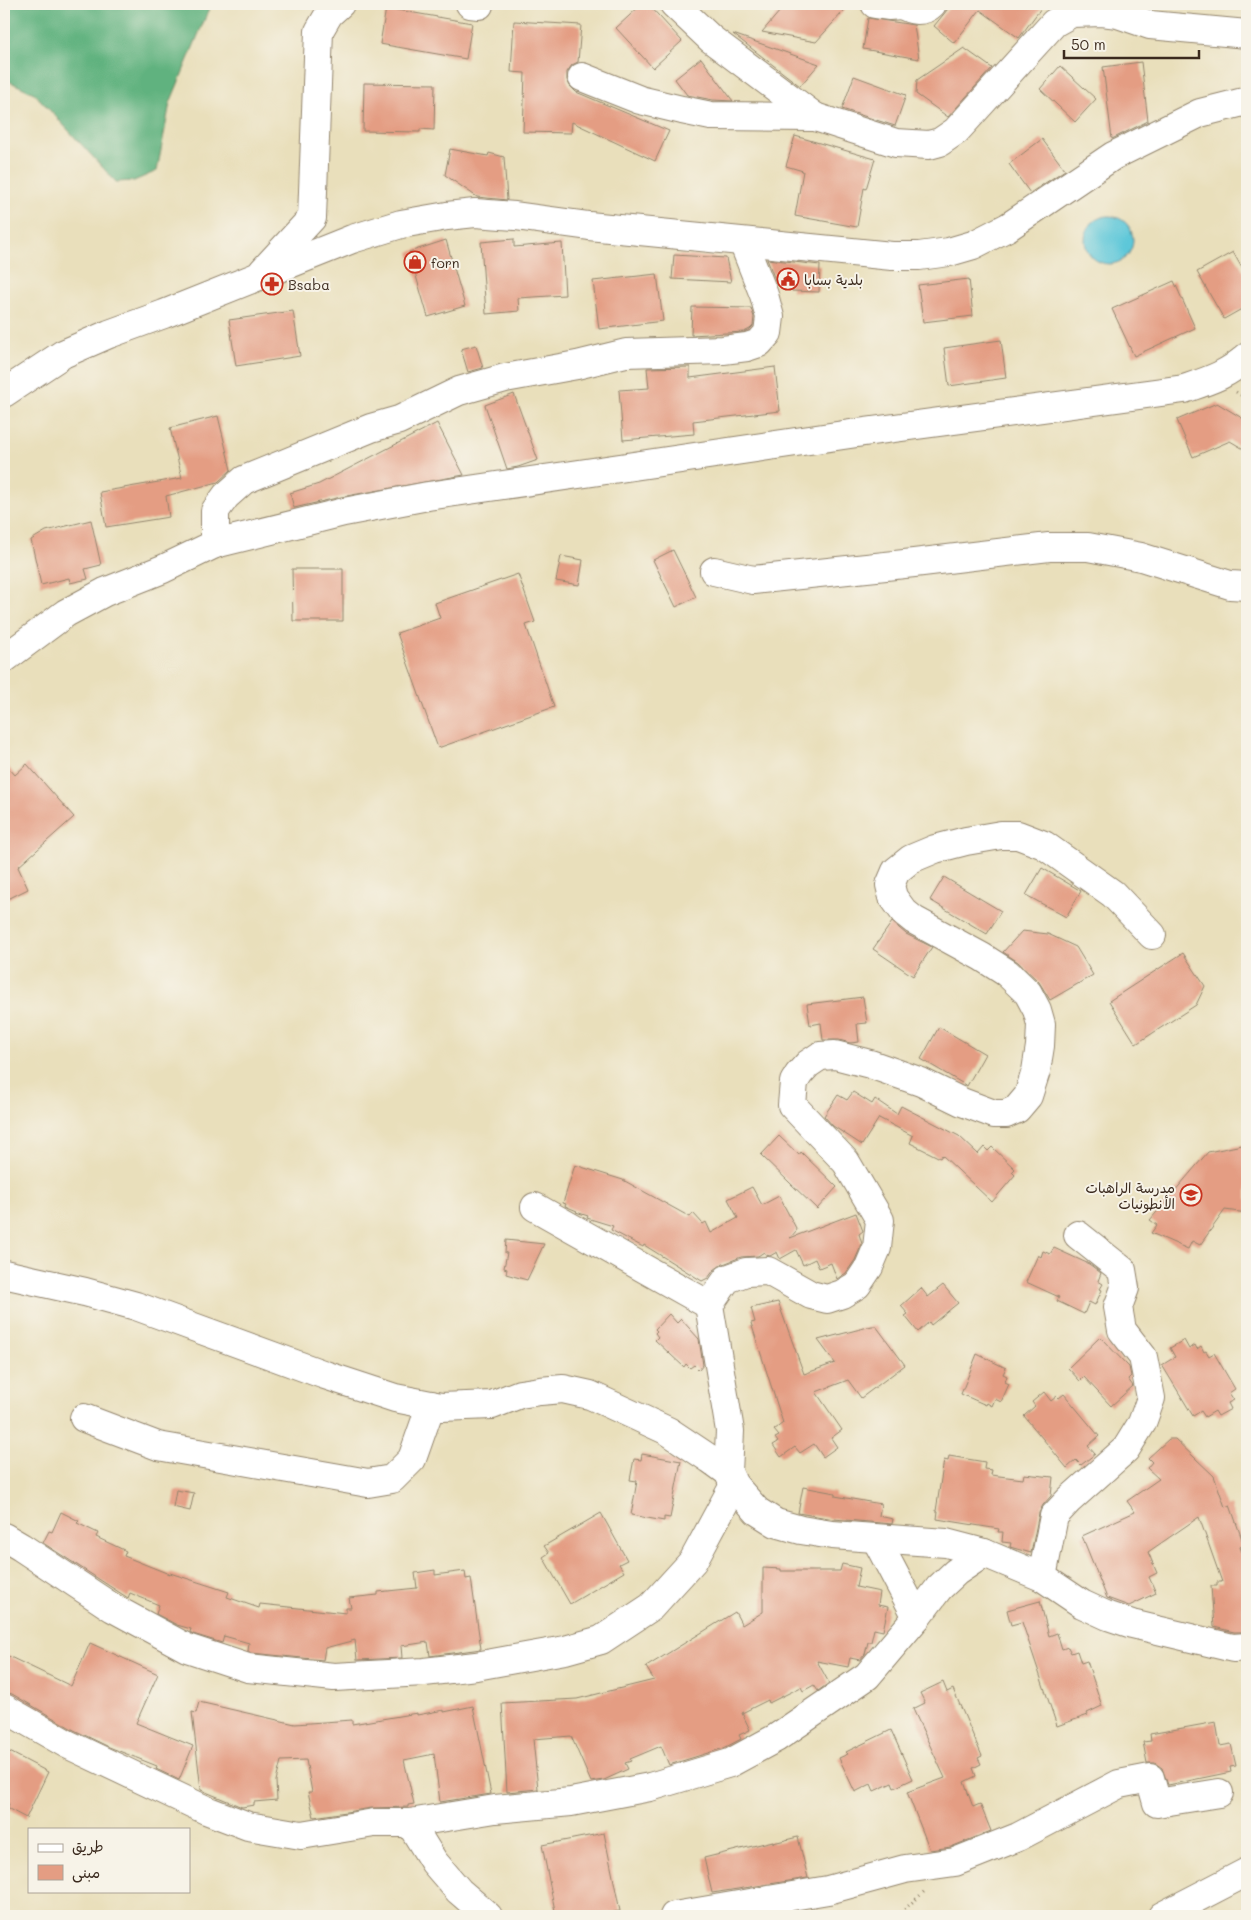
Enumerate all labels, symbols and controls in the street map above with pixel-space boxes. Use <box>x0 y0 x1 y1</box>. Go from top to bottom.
scale bar <box>1064 28 1198 60</box>
text: 50 m <box>1071 34 1106 54</box>
shop icon: forn <box>403 250 427 274</box>
place label: forn <box>431 253 460 272</box>
public building icon: بلدية بسابا <box>776 267 800 291</box>
place label: بلدية بسابا <box>804 270 863 289</box>
pharmacy icon: Bsaba <box>260 272 284 296</box>
place label: Bsaba <box>288 275 330 294</box>
place label: مدرسة الراهبات الأنطونيات <box>1086 1178 1175 1214</box>
school or university icon: مدرسة الراهبات الأنطونيات <box>1179 1183 1203 1207</box>
legend <box>28 1828 190 1892</box>
text: طريق <box>72 1836 104 1856</box>
text: مبنى <box>72 1862 100 1883</box>

